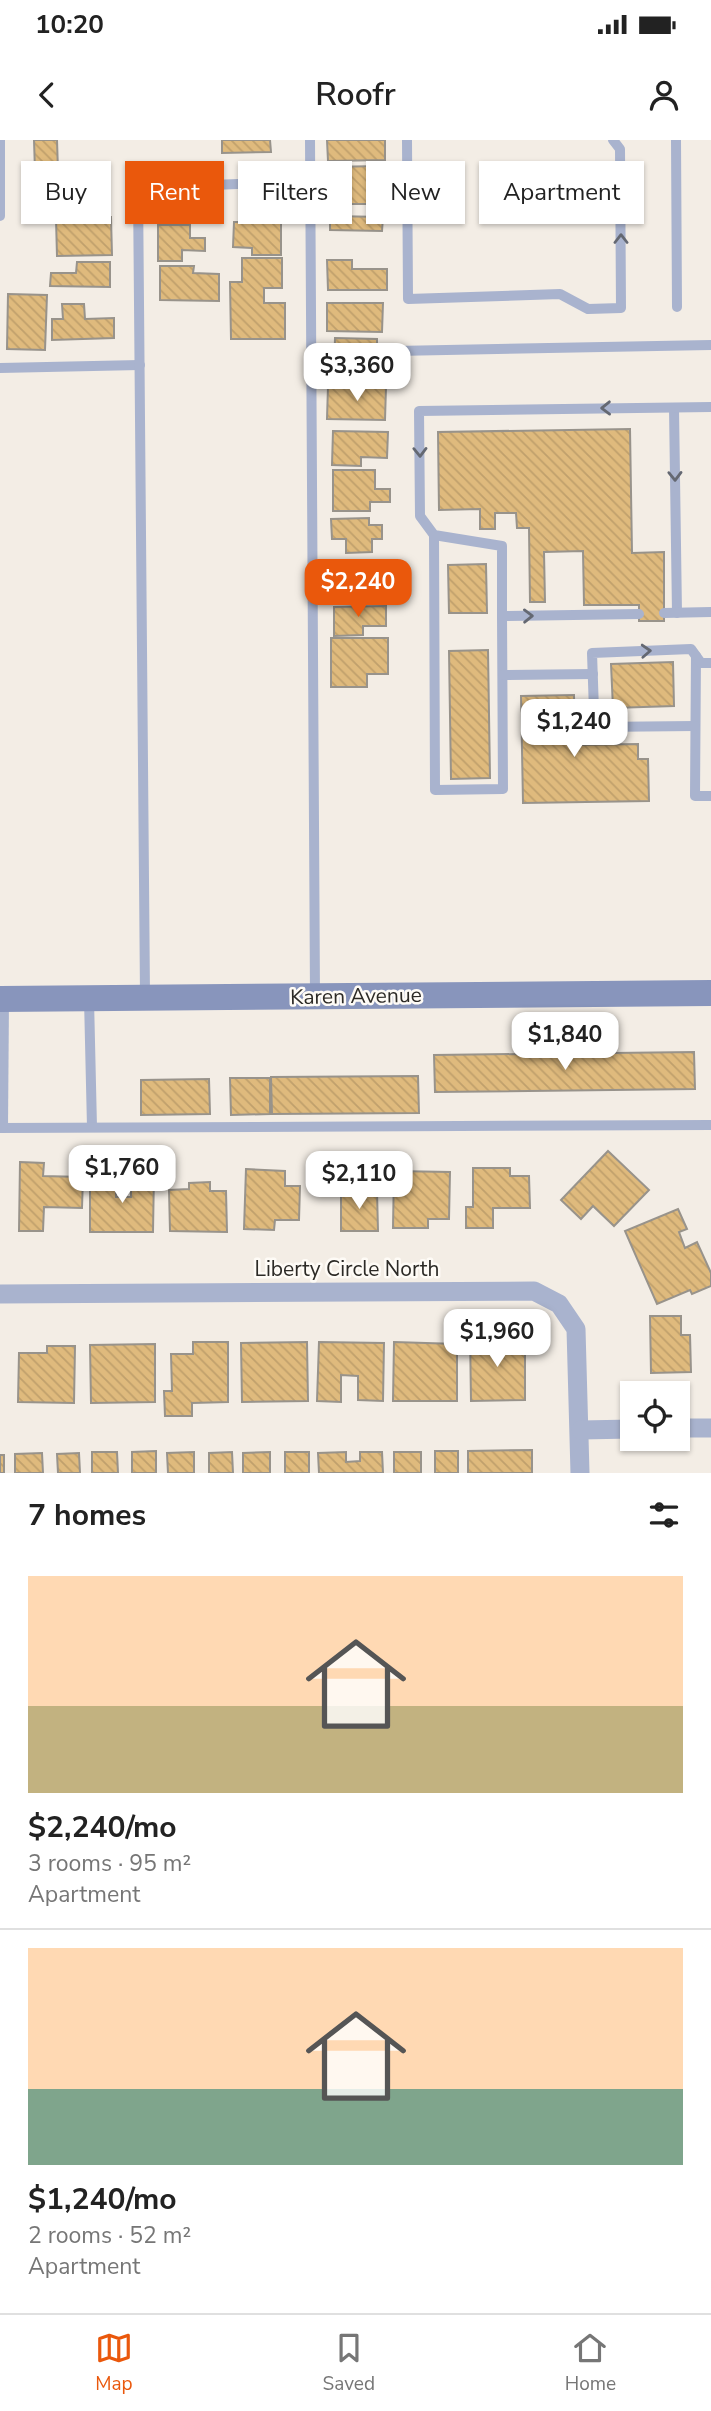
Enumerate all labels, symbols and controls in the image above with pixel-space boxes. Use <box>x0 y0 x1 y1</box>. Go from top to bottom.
text: 10:20 <box>35 7 104 42</box>
text: Roofr <box>315 73 396 116</box>
icon: back <box>28 76 66 114</box>
icon: person <box>645 76 683 114</box>
chip: Buy <box>21 161 111 224</box>
chip: Rent <box>125 161 224 224</box>
chip: Filters <box>238 161 352 224</box>
chip: New <box>366 161 465 224</box>
chip: Apartment <box>479 161 644 224</box>
one-way arrow <box>613 234 628 245</box>
pin: $3,360 <box>300 344 414 403</box>
text: $3,360 <box>320 350 394 381</box>
one-way arrow <box>600 401 611 416</box>
one-way arrow <box>412 447 428 457</box>
one-way arrow <box>667 471 683 482</box>
pin: $2,240 <box>301 560 415 619</box>
text: $2,240 <box>321 566 395 597</box>
one-way arrow <box>523 608 534 624</box>
one-way arrow <box>640 643 651 658</box>
pin: $1,240 <box>517 700 631 759</box>
text: $1,240 <box>537 706 611 737</box>
street label: Karen Avenue <box>290 981 422 1011</box>
pin: $1,840 <box>508 1012 622 1072</box>
text: $1,840 <box>528 1019 602 1050</box>
pin: $1,760 <box>65 1146 179 1205</box>
text: $1,760 <box>85 1152 159 1183</box>
pin: $2,110 <box>302 1152 416 1211</box>
text: $2,110 <box>322 1158 396 1189</box>
street label: Liberty Circle North <box>255 1255 439 1283</box>
pin: $1,960 <box>440 1310 554 1369</box>
text: $1,960 <box>460 1316 534 1347</box>
map controls <box>620 1381 690 1451</box>
button: locate <box>620 1381 690 1451</box>
text: 7 homes <box>28 1495 146 1536</box>
icon: filters <box>645 1496 683 1534</box>
icon: home <box>293 1621 419 1747</box>
text: $2,240/mo <box>28 1807 177 1848</box>
text: 3 rooms · 95 m² <box>28 1848 191 1879</box>
text: Apartment <box>28 1879 140 1910</box>
icon: home <box>293 1993 419 2119</box>
text: $1,240/mo <box>28 2179 177 2220</box>
text: 2 rooms · 52 m² <box>28 2220 191 2251</box>
text: Apartment <box>28 2251 140 2282</box>
tab: Map <box>95 2329 133 2397</box>
tab: Saved <box>323 2329 375 2397</box>
tab: Home <box>565 2329 616 2397</box>

